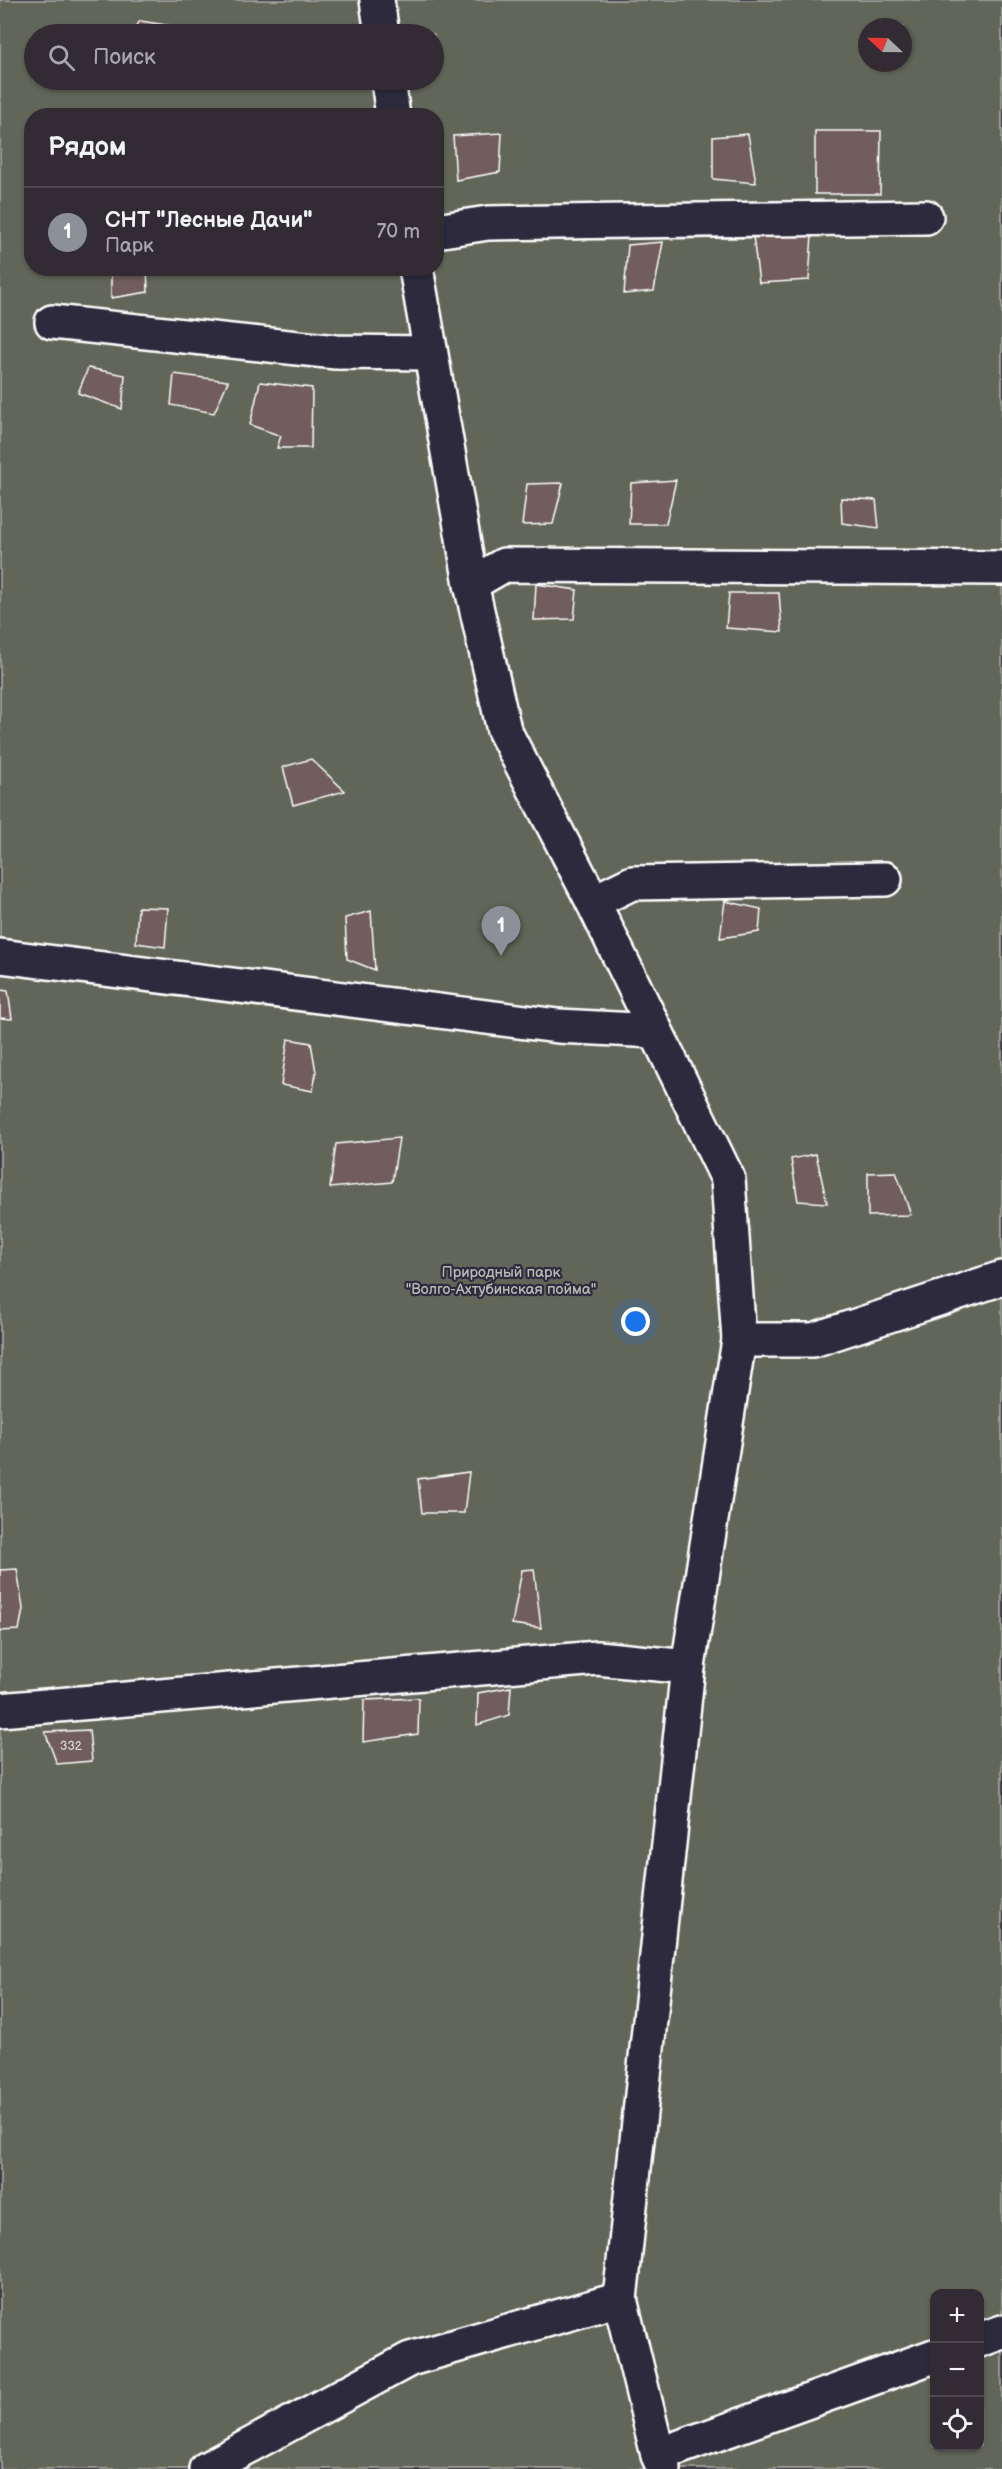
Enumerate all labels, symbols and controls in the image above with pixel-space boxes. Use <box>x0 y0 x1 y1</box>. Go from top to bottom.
north arrow <box>858 18 912 72</box>
search box <box>24 24 444 90</box>
icon: search <box>45 41 78 74</box>
text: Поиск <box>93 44 156 71</box>
text: Рядом <box>48 132 126 163</box>
text: СНТ "Лесные Дачи" <box>105 207 313 234</box>
text: 1 <box>63 220 72 244</box>
text: 70 m <box>376 220 420 244</box>
text: Парк <box>105 234 154 258</box>
pin: 1 <box>482 906 520 956</box>
park label: Природный парк "Волго-Ахтубинская пойма" <box>406 1263 596 1299</box>
your location <box>621 1307 650 1336</box>
house number: 332 <box>60 1739 82 1754</box>
map controls <box>930 2289 984 2451</box>
button: + <box>930 2289 984 2343</box>
button: − <box>930 2343 984 2397</box>
button: locate <box>930 2397 984 2451</box>

